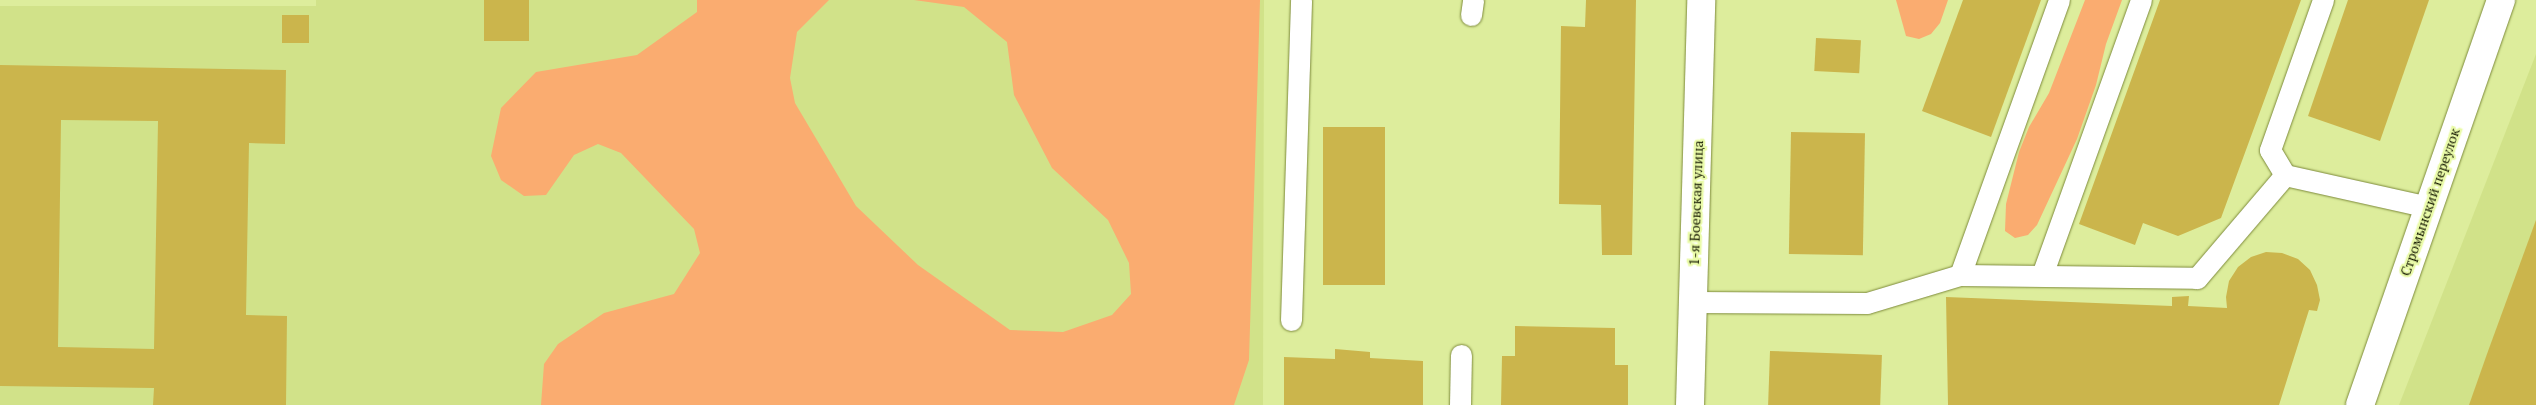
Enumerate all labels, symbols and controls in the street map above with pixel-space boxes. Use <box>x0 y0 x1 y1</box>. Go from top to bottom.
street label: Стромынский переулок <box>2397 126 2463 278</box>
street label: 1-я Боевская улица <box>1685 140 1707 266</box>

